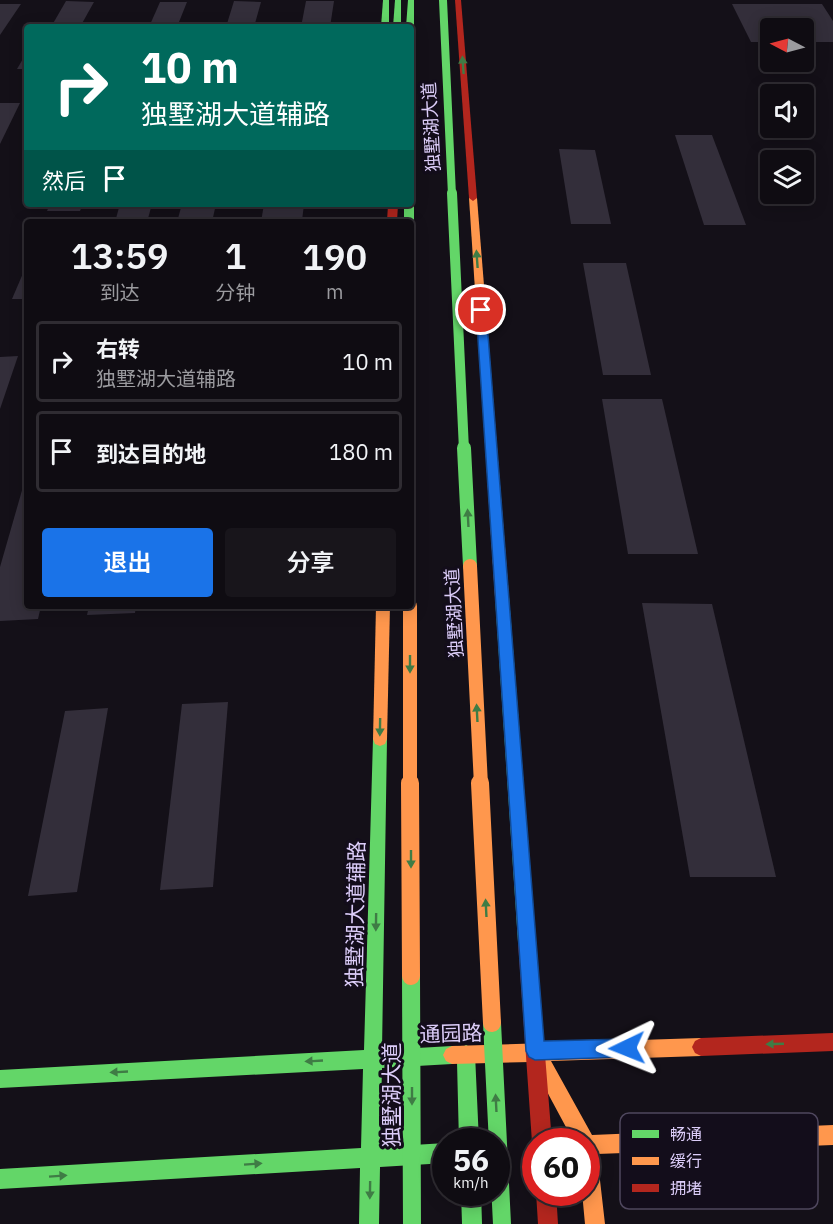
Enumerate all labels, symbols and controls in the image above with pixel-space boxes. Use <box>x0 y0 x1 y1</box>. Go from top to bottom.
north arrow <box>760 18 814 72</box>
map controls <box>760 18 814 204</box>
text: 10 m <box>141 40 239 95</box>
icon: right <box>42 48 120 126</box>
one-way arrow <box>458 55 468 74</box>
street label: 独墅湖大道 <box>417 81 445 173</box>
button: sound <box>760 84 814 138</box>
text: 独墅湖大道辅路 <box>141 96 330 131</box>
button: layers <box>760 150 814 204</box>
icon: arrive <box>98 162 131 195</box>
text: 然后 <box>42 166 86 195</box>
text: 13:59 <box>71 232 169 279</box>
text: 1 <box>225 232 246 279</box>
text: 190 <box>302 233 367 280</box>
one-way arrow <box>472 250 482 269</box>
text: m <box>326 278 343 305</box>
text: 到达 <box>100 279 140 306</box>
text: 分钟 <box>216 279 256 306</box>
pin <box>455 284 506 335</box>
icon: arrive <box>464 293 497 326</box>
text: 右转 <box>96 334 140 363</box>
icon: right <box>45 345 78 378</box>
text: 10 m <box>342 347 393 376</box>
text: 独墅湖大道辅路 <box>96 365 236 392</box>
icon: arrive <box>45 435 78 468</box>
text: 180 m <box>329 437 393 466</box>
text: 到达目的地 <box>96 439 206 468</box>
one-way arrow <box>463 509 472 528</box>
button: 退出 <box>42 528 213 597</box>
button: 分享 <box>225 528 396 597</box>
street label: 独墅湖大道 <box>440 567 468 659</box>
one-way arrow <box>405 655 415 674</box>
one-way arrow <box>473 704 482 723</box>
one-way arrow <box>375 718 385 737</box>
street label: 独墅湖大道辅路 <box>340 840 370 988</box>
one-way arrow <box>406 850 416 869</box>
one-way arrow <box>482 898 491 917</box>
one-way arrow <box>371 913 380 932</box>
position arrow <box>595 1016 659 1080</box>
street label: 通园路 <box>419 1018 483 1048</box>
one-way arrow <box>765 1039 784 1048</box>
street label: 独墅湖大道 <box>377 1043 405 1148</box>
one-way arrow <box>304 1056 323 1066</box>
one-way arrow <box>110 1068 129 1077</box>
one-way arrow <box>407 1087 417 1106</box>
one-way arrow <box>491 1093 500 1112</box>
legend <box>620 1113 818 1209</box>
text: 畅通 <box>670 1124 702 1144</box>
speed limit sign: 60 <box>522 1128 600 1206</box>
text: 56 <box>453 1140 489 1179</box>
text: 缓行 <box>670 1151 702 1171</box>
one-way arrow <box>244 1159 263 1168</box>
one-way arrow <box>49 1171 68 1180</box>
text: km/h <box>453 1173 489 1192</box>
text: 拥堵 <box>670 1178 702 1198</box>
one-way arrow <box>365 1181 375 1200</box>

